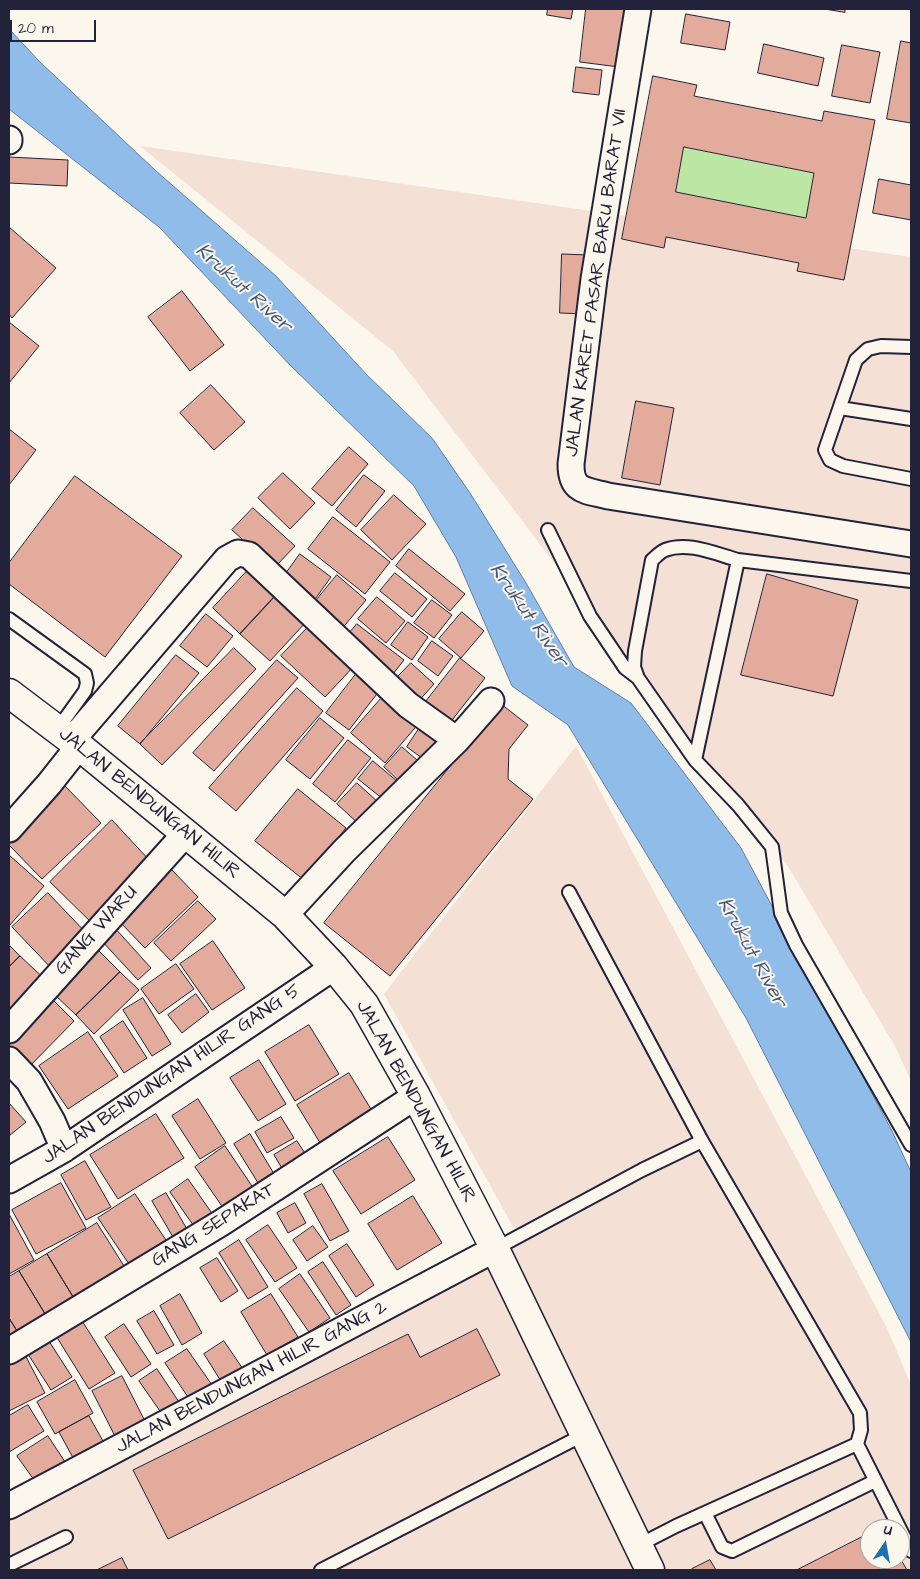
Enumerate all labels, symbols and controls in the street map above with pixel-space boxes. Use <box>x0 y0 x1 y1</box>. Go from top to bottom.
scale bar <box>12 10 99 42</box>
text: 20 m <box>18 18 54 39</box>
street label: JALAN KARET PASAR BARU BARAT VII <box>561 108 633 458</box>
water label: Krukut River <box>190 239 296 339</box>
water label: Krukut River <box>483 559 573 673</box>
street label: JALAN BENDUNGAN HILIR <box>53 724 245 884</box>
street label: GANG WARU <box>51 882 143 980</box>
water label: Krukut River <box>711 894 791 1012</box>
street label: JALAN BENDUNGAN HILIR GANG 5 <box>39 980 305 1170</box>
street label: JALAN BENDUNGAN HILIR <box>350 997 480 1207</box>
street label: GANG SEPAKAT <box>148 1179 280 1273</box>
street label: JALAN BENDUNGAN HILIR GANG 2 <box>112 1297 392 1459</box>
north arrow <box>860 1519 910 1569</box>
text: U <box>882 1520 894 1541</box>

